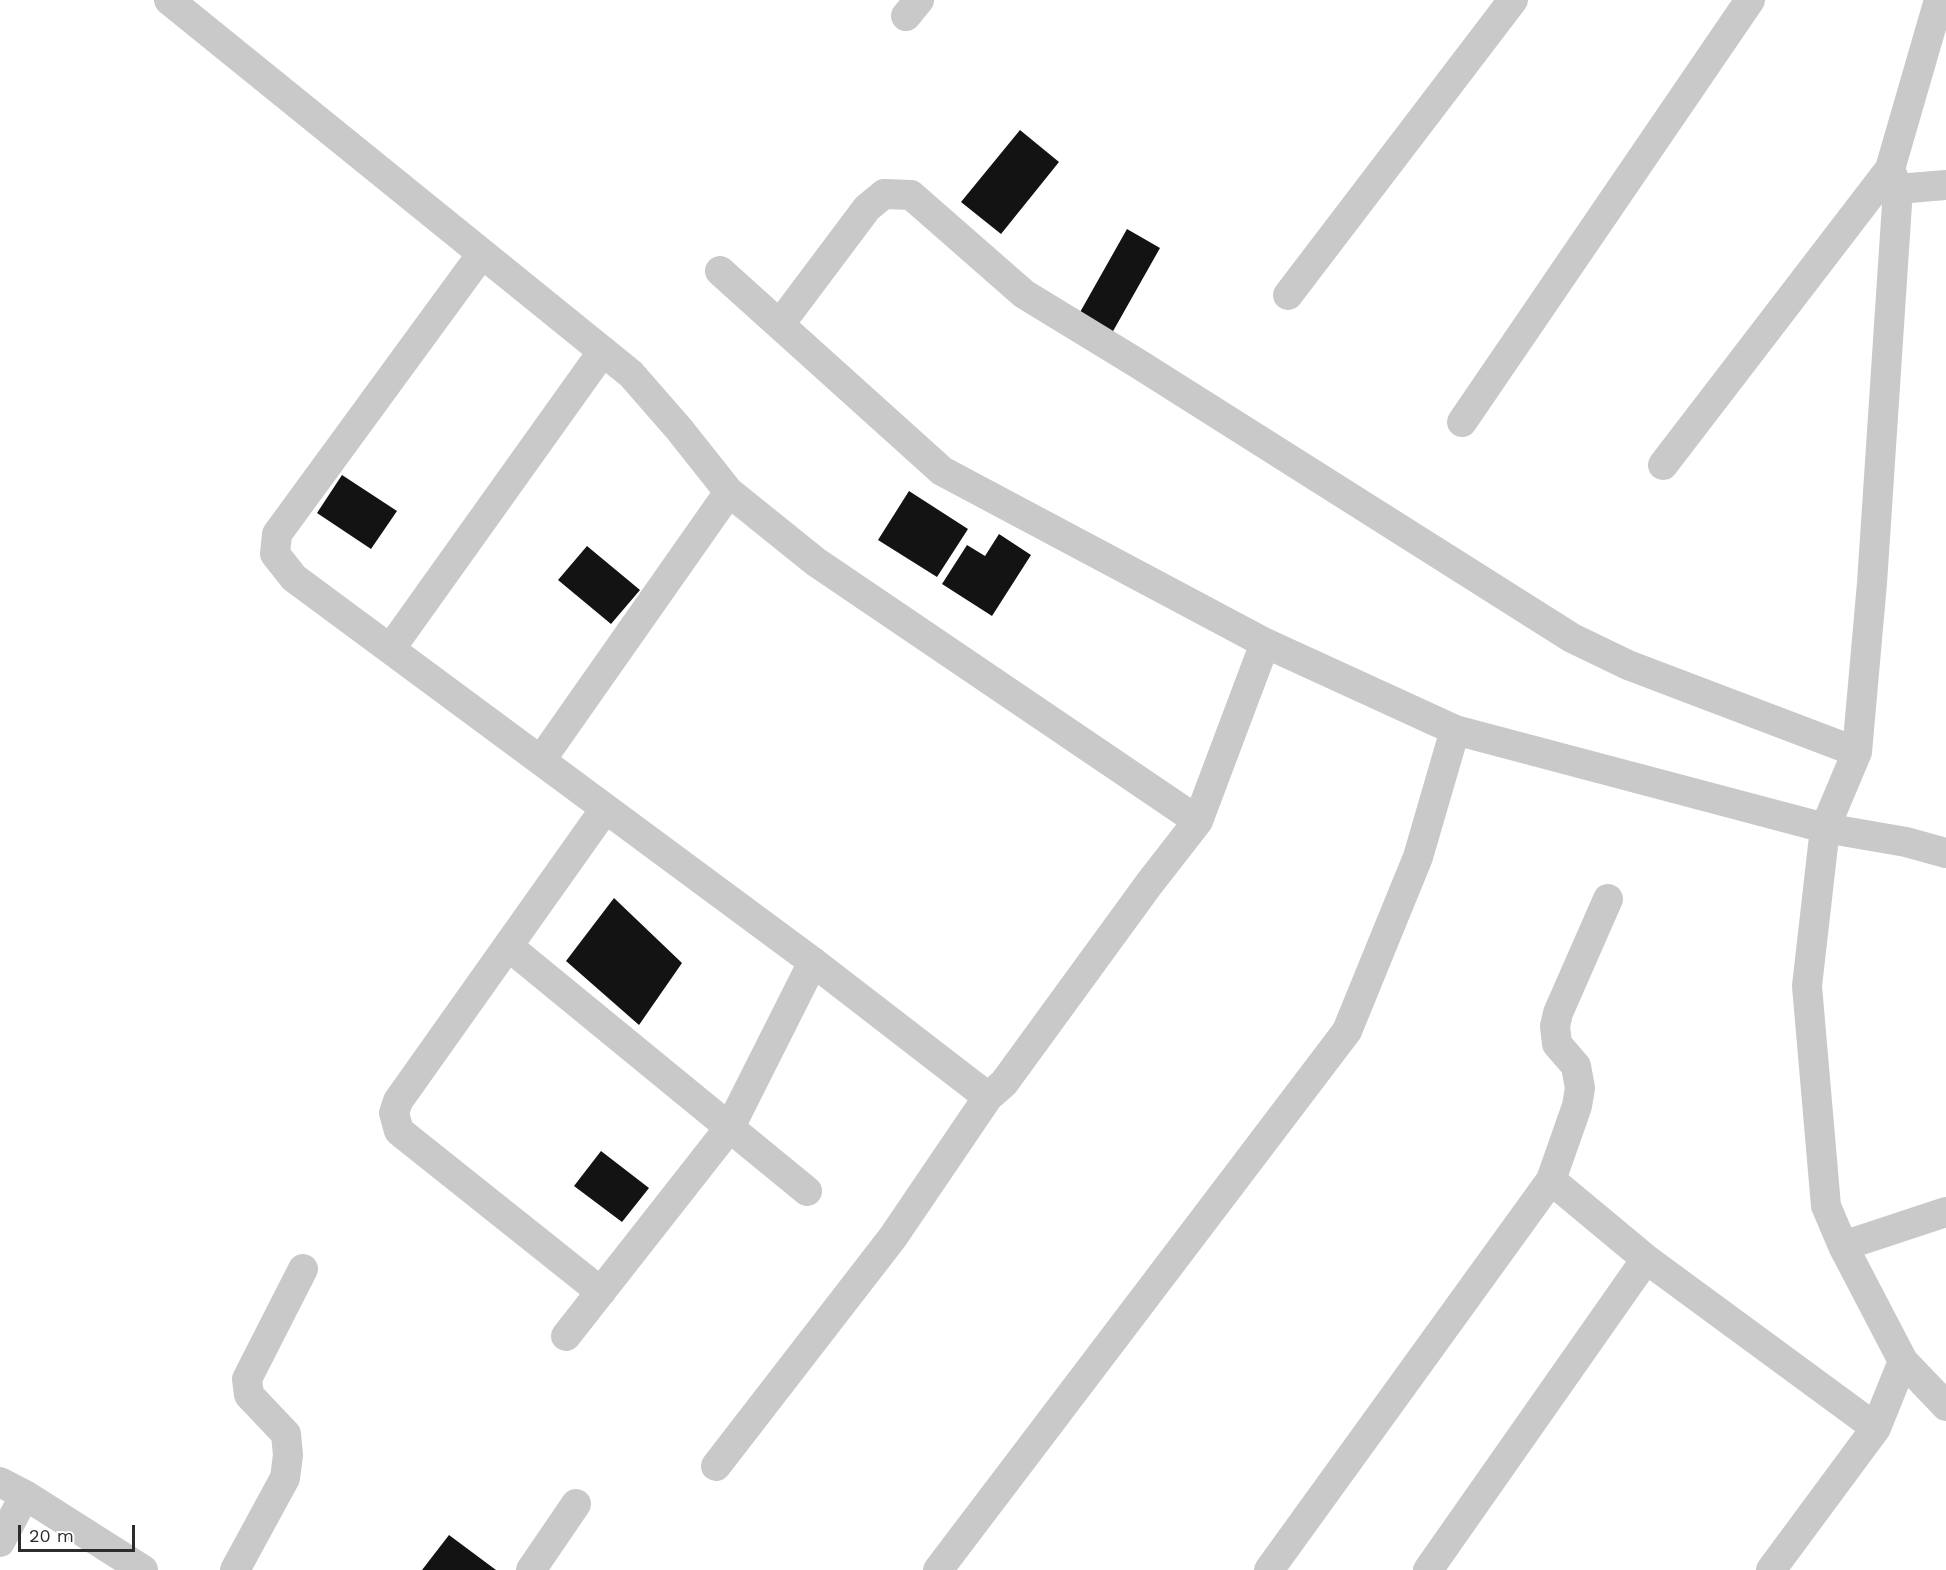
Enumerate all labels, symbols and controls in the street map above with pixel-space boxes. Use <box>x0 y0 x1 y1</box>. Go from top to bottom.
scale bar <box>21 1513 138 1551</box>
text: 20 m <box>29 1525 74 1546</box>

